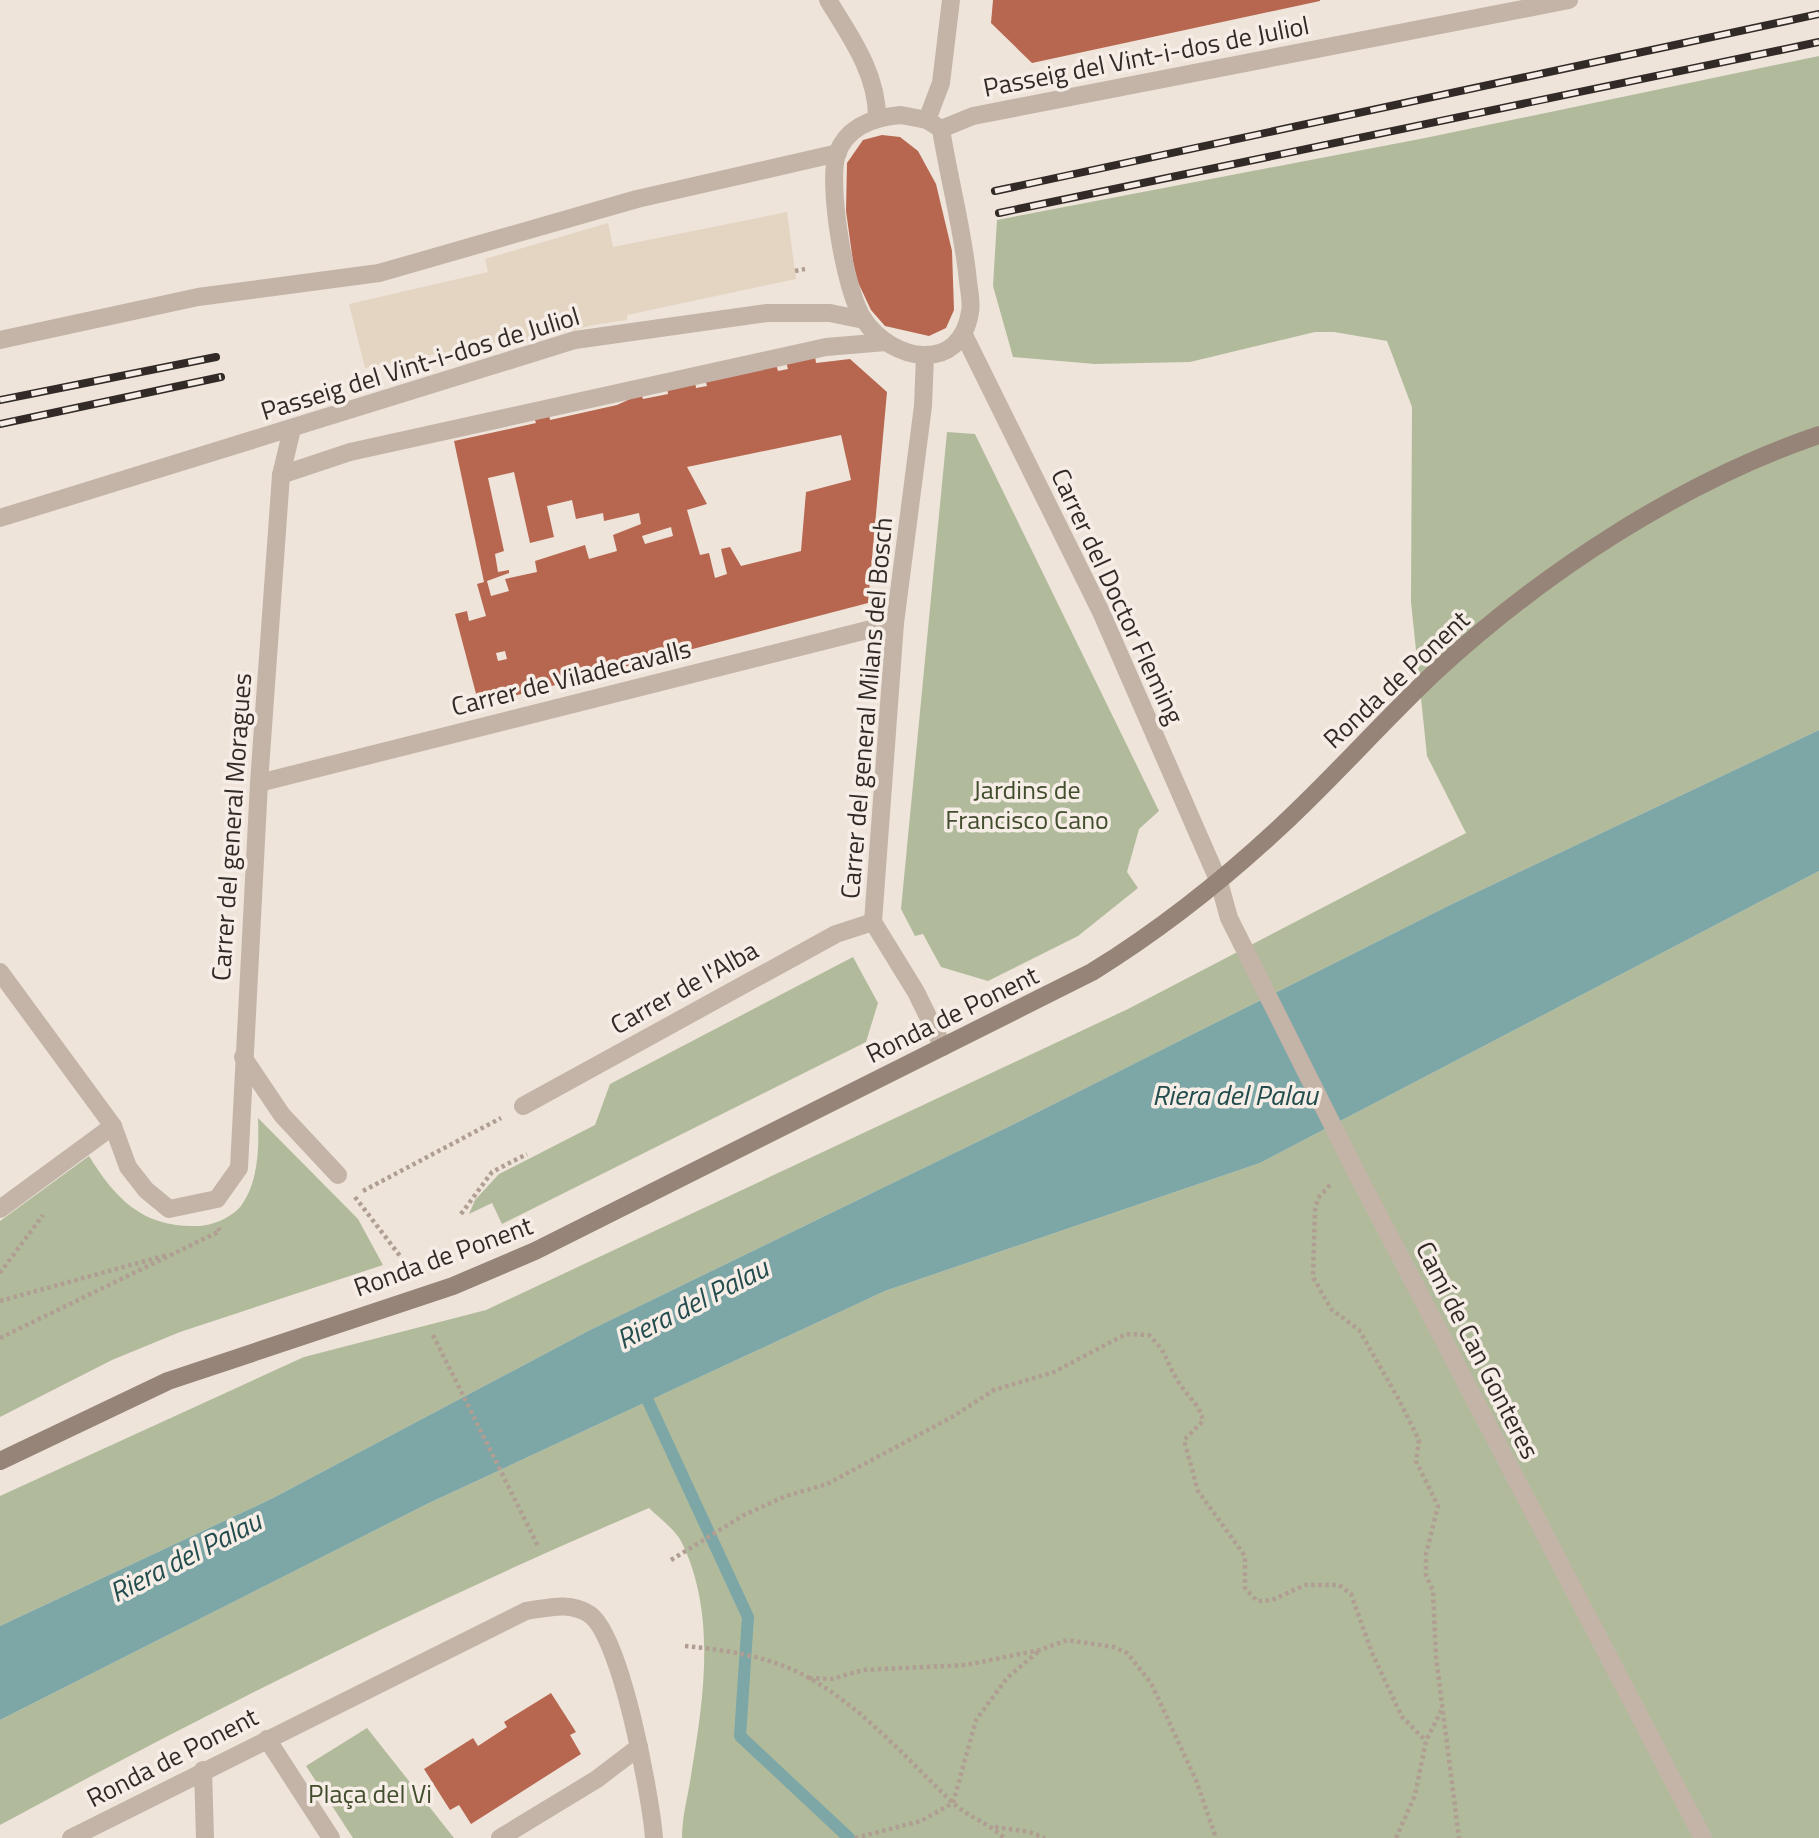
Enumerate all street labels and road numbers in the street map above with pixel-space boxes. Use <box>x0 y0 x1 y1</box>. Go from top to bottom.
street label: Passeig del Vint-i-dos de Juliol <box>980 5 1312 107</box>
street label: Passeig del Vint-i-dos de Juliol <box>256 296 584 430</box>
street label: Carrer del Doctor Fleming <box>1042 462 1194 730</box>
street label: Carrer del general Milans del Bosch <box>830 516 902 900</box>
street label: Ronda de Ponent <box>1314 601 1478 757</box>
street label: Carrer de Viladecavalls <box>447 628 695 726</box>
street label: Carrer del general Moragues <box>201 672 261 982</box>
street label: Carrer de l'Alba <box>603 930 765 1044</box>
street label: Ronda de Ponent <box>859 955 1045 1073</box>
street label: Ronda de Ponent <box>348 1206 538 1306</box>
street label: Camí de Can Gonteres <box>1406 1234 1550 1466</box>
street label: Ronda de Ponent <box>80 1697 264 1817</box>

